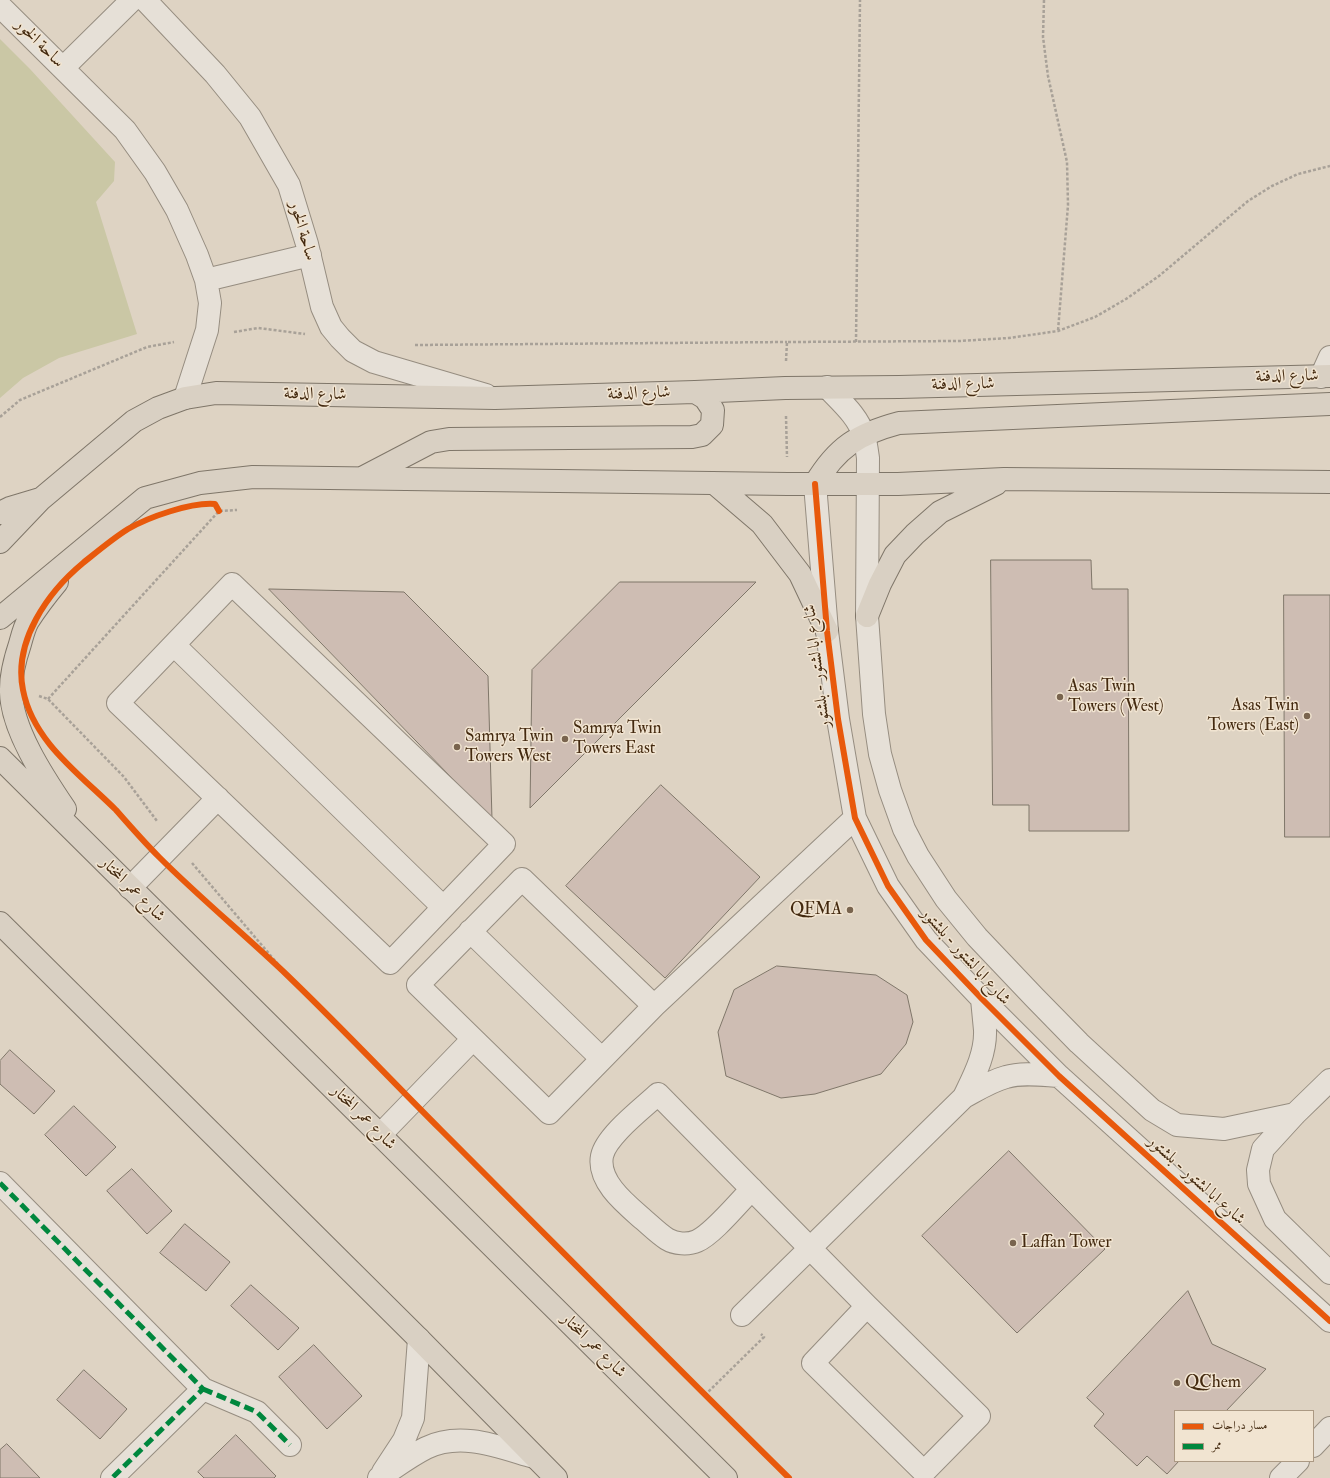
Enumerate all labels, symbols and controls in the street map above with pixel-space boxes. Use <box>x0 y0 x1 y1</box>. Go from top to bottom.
street label: ساحة الخور <box>10 15 68 73</box>
street label: ساحة الخور <box>284 199 320 263</box>
street label: شارع الدفنة <box>1255 366 1319 388</box>
street label: شارع الدفنة <box>931 374 995 396</box>
street label: شارع الدفنة <box>607 383 671 405</box>
street label: شارع الدفنة <box>283 384 347 406</box>
street label: شارع ابا لشتور - بلشتور <box>800 603 836 729</box>
place label: Asas Twin Towers (West) <box>1068 677 1164 717</box>
marker: Asas Twin Towers (West) <box>1055 692 1065 702</box>
place label: Asas Twin Towers (East) <box>1207 696 1299 736</box>
marker: Asas Twin Towers (East) <box>1302 711 1312 721</box>
place label: Samrya Twin Towers East <box>573 719 661 759</box>
place label: Samrya Twin Towers West <box>465 727 553 767</box>
marker: Samrya Twin Towers East <box>560 734 570 744</box>
marker: Samrya Twin Towers West <box>452 742 462 752</box>
street label: شارع عمر المختار <box>95 853 169 927</box>
place label: QFMA <box>790 900 842 920</box>
street label: شارع ابا لشتور - بلشتور <box>916 904 1014 1010</box>
marker: QFMA <box>845 905 855 915</box>
street label: شارع عمر المختار <box>326 1081 400 1155</box>
street label: شارع ابا لشتور - بلشتور <box>1143 1132 1249 1230</box>
place label: Laffan Tower <box>1021 1233 1112 1253</box>
marker: Laffan Tower <box>1008 1238 1018 1248</box>
street label: شارع عمر المختار <box>556 1309 630 1383</box>
place label: QChem <box>1185 1373 1241 1393</box>
marker: QChem <box>1172 1378 1182 1388</box>
legend <box>1174 1410 1314 1462</box>
text: مسار دراجات <box>1212 1418 1267 1433</box>
text: ممر <box>1212 1438 1222 1453</box>

